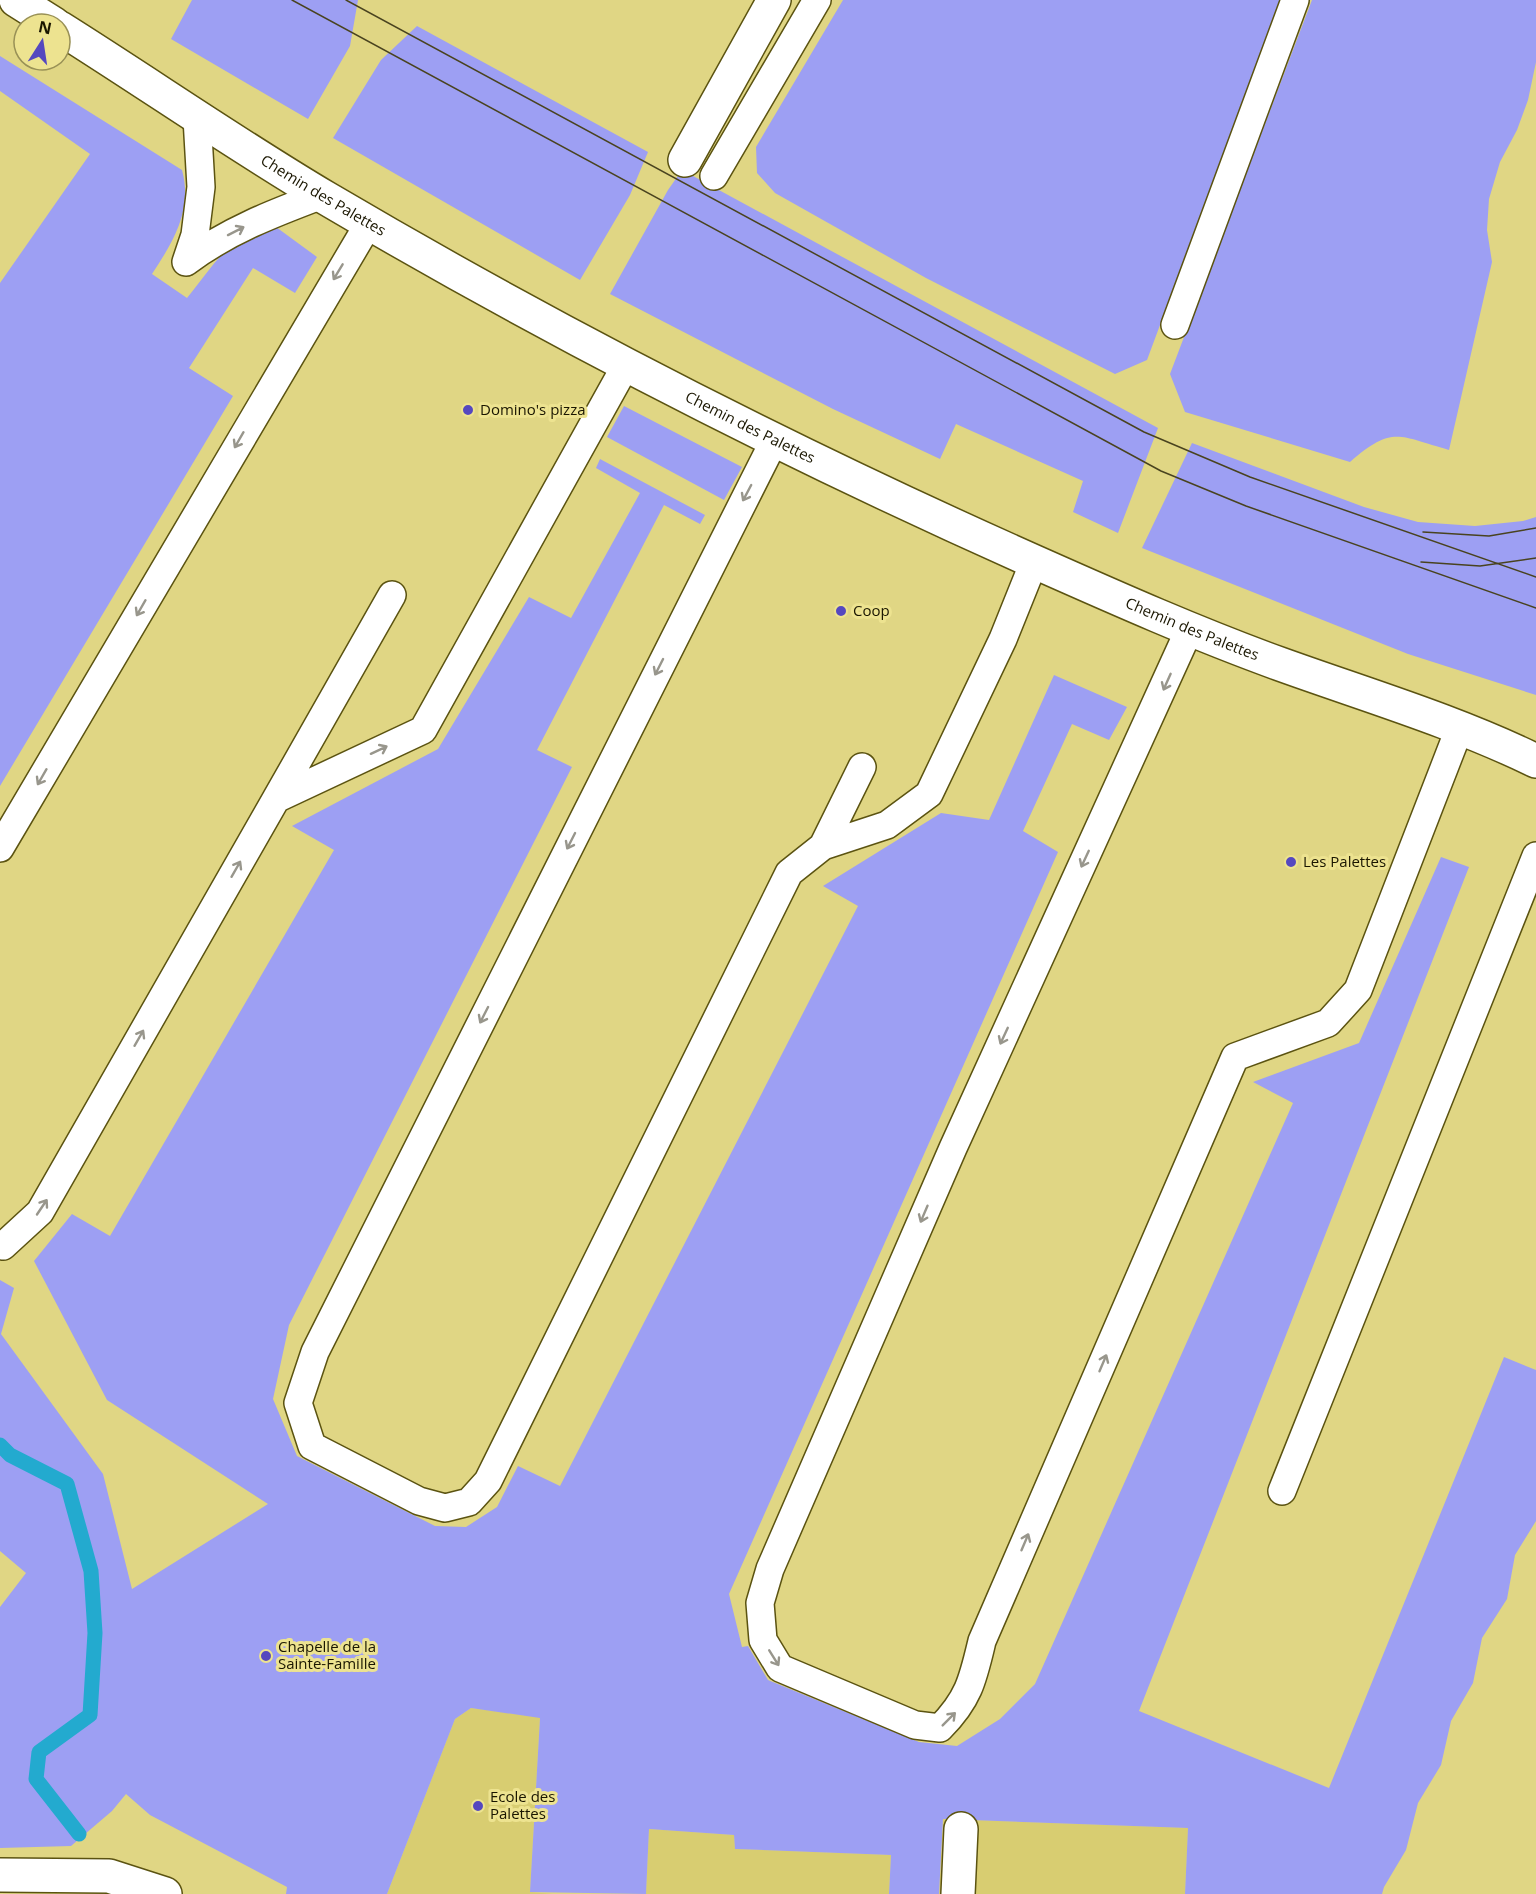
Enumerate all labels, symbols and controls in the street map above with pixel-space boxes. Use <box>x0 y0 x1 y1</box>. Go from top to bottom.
north arrow <box>12 12 72 72</box>
text: N <box>36 15 54 39</box>
street label: Chemin des Palettes <box>257 149 390 240</box>
one-way arrow <box>226 225 244 236</box>
one-way arrow <box>332 263 344 280</box>
street label: Chemin des Palettes <box>682 386 819 467</box>
place label: Domino's pizza <box>480 399 586 419</box>
marker: Domino's pizza <box>461 403 475 417</box>
one-way arrow <box>233 431 245 448</box>
one-way arrow <box>741 484 753 501</box>
street label: Chemin des Palettes <box>1123 592 1262 664</box>
one-way arrow <box>134 599 146 616</box>
place label: Coop <box>853 600 890 620</box>
marker: Coop <box>834 604 848 618</box>
one-way arrow <box>653 658 665 675</box>
one-way arrow <box>1160 673 1171 691</box>
one-way arrow <box>370 744 388 756</box>
one-way arrow <box>36 768 48 785</box>
one-way arrow <box>565 832 577 850</box>
one-way arrow <box>1079 850 1091 868</box>
place label: Les Palettes <box>1303 851 1386 871</box>
marker: Les Palettes <box>1284 855 1298 869</box>
one-way arrow <box>230 861 242 878</box>
one-way arrow <box>478 1006 489 1024</box>
one-way arrow <box>998 1027 1009 1045</box>
one-way arrow <box>133 1030 145 1047</box>
one-way arrow <box>35 1198 48 1215</box>
one-way arrow <box>918 1205 929 1223</box>
one-way arrow <box>1097 1354 1109 1372</box>
one-way arrow <box>1020 1533 1031 1551</box>
place label: Chapelle de la Sainte-Famille <box>278 1636 376 1673</box>
marker: Chapelle de la Sainte-Famille <box>259 1649 273 1663</box>
one-way arrow <box>768 1650 781 1667</box>
one-way arrow <box>941 1712 956 1727</box>
place label: Ecole des Palettes <box>490 1786 555 1823</box>
marker: Ecole des Palettes <box>471 1799 485 1813</box>

